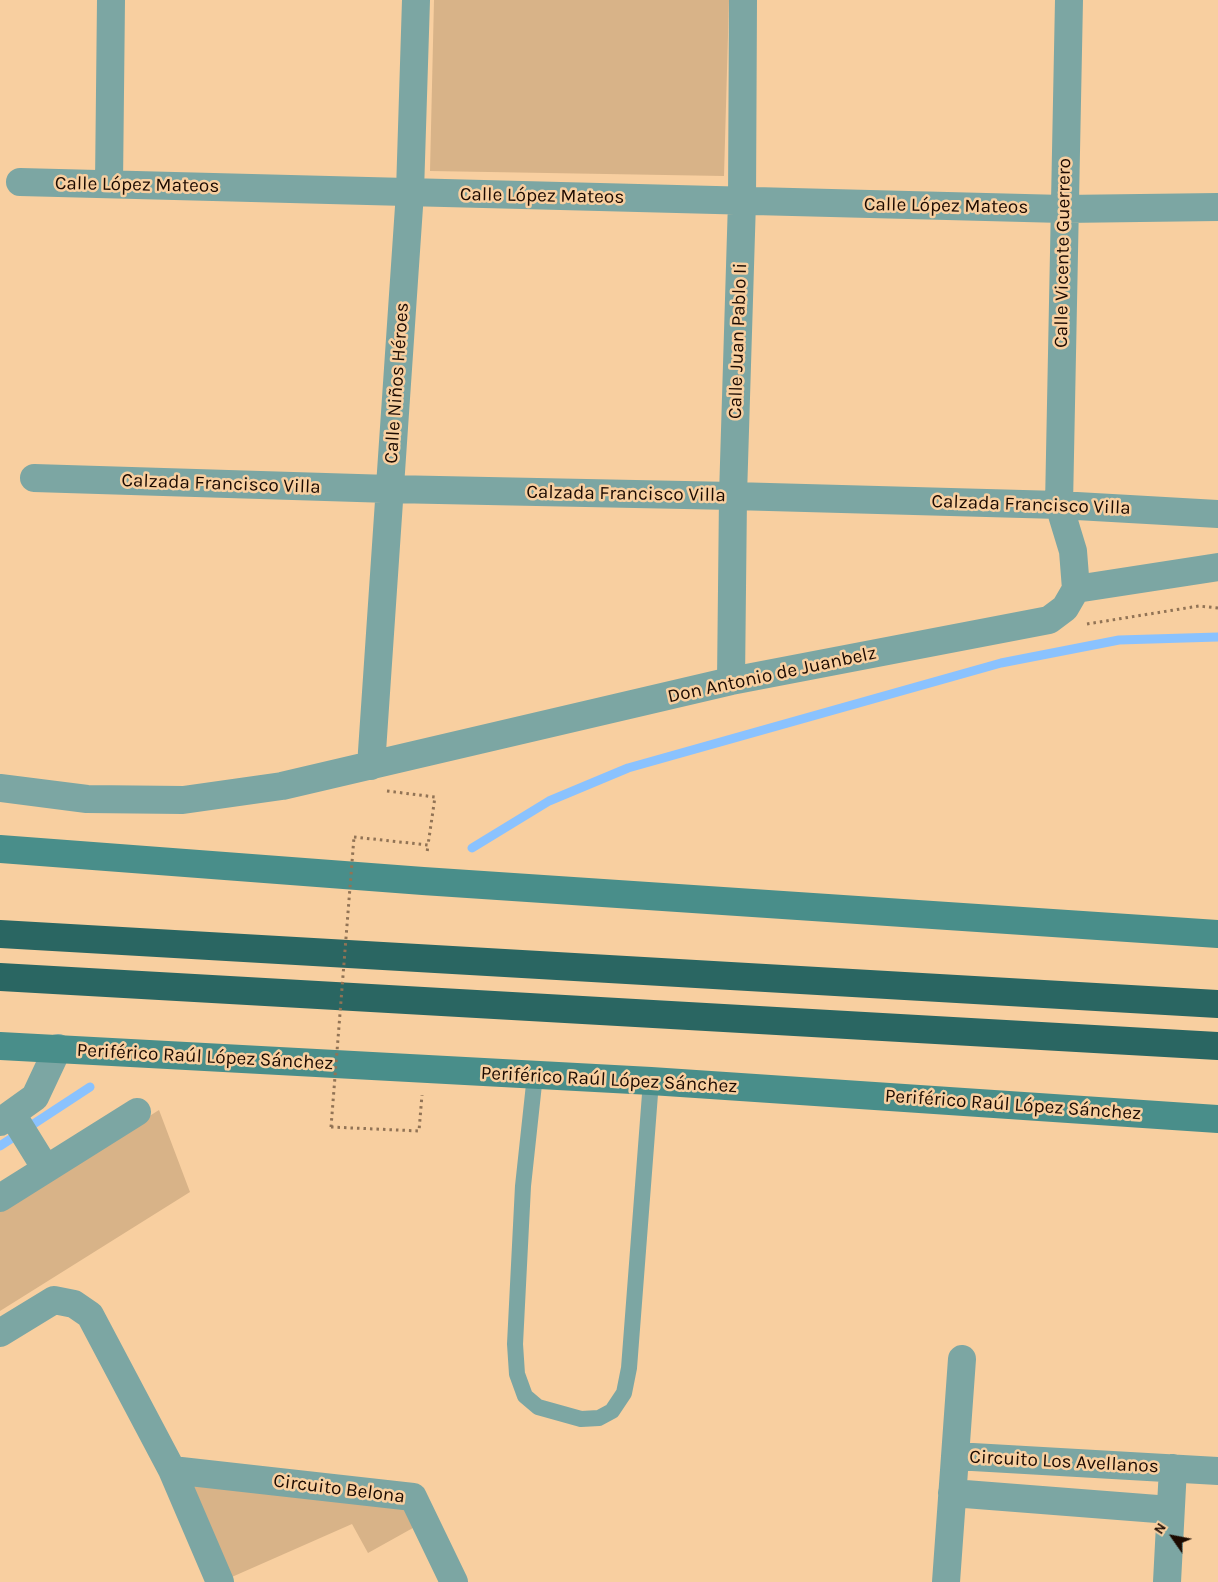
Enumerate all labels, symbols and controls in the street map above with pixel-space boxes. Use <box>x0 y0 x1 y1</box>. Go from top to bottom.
street label: Calle Vicente Guerrero <box>1050 158 1076 348</box>
street label: Calle López Mateos <box>55 172 219 198</box>
street label: Calle López Mateos <box>460 183 624 209</box>
street label: Calle López Mateos <box>864 193 1028 219</box>
street label: Calle Juan Pablo Ii <box>724 263 752 419</box>
street label: Calle Niños Héroes <box>380 302 414 464</box>
street label: Calzada Francisco Villa <box>121 469 321 499</box>
street label: Calzada Francisco Villa <box>526 481 726 507</box>
street label: Calzada Francisco Villa <box>931 490 1131 520</box>
street label: Don Antonio de Juanbelz <box>666 642 878 708</box>
street label: Periférico Raúl López Sánchez <box>76 1039 334 1075</box>
street label: Periférico Raúl López Sánchez <box>480 1062 738 1098</box>
street label: Periférico Raúl López Sánchez <box>884 1085 1142 1125</box>
street label: Circuito Los Avellanos <box>969 1446 1159 1478</box>
street label: Circuito Belona <box>272 1470 406 1508</box>
north arrow <box>1148 1512 1198 1562</box>
text: N <box>1150 1520 1170 1537</box>

